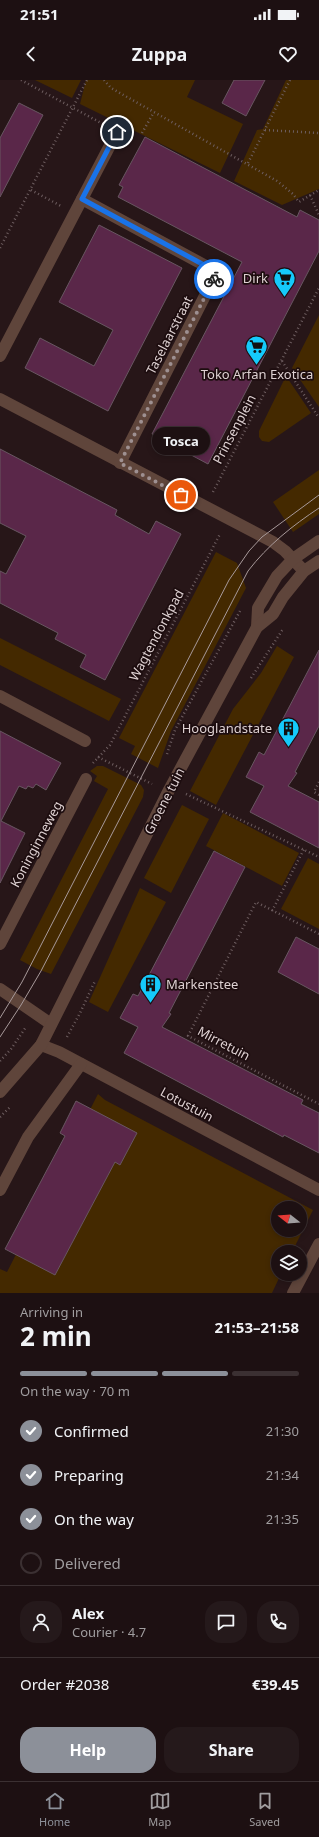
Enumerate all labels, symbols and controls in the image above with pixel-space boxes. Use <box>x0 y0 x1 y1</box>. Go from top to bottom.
text: 21:51 <box>20 4 59 24</box>
text: Zuppa <box>132 42 187 66</box>
icon: back <box>20 43 42 65</box>
icon: heart <box>277 43 299 65</box>
pin <box>100 115 134 149</box>
icon: home <box>106 121 128 143</box>
courier <box>194 259 234 299</box>
supermarket icon: Dirk <box>271 265 297 298</box>
icon: bike <box>203 268 225 290</box>
place label: Dirk <box>243 269 268 287</box>
street label: Taselaarstraat <box>142 292 197 377</box>
supermarket icon: Toko Arfan Exotica <box>244 333 270 366</box>
place label: Toko Arfan Exotica <box>201 365 313 383</box>
street label: Prinsenplein <box>208 391 260 467</box>
callout: Tosca <box>152 427 210 455</box>
text: Tosca <box>163 432 199 450</box>
pin <box>164 478 198 512</box>
icon: bag <box>170 484 192 506</box>
street label: Wagtendonkpad <box>124 586 188 684</box>
building icon: Hooglandstate <box>275 715 301 748</box>
place label: Hooglandstate <box>182 719 272 737</box>
street label: Groene tuin <box>139 765 189 837</box>
street label: Koninginneweg <box>6 798 66 890</box>
building icon: Markenstee <box>138 971 164 1004</box>
place label: Markenstee <box>166 975 238 993</box>
street label: Mirretuin <box>195 1022 253 1064</box>
street label: Lotustuin <box>157 1082 217 1126</box>
north arrow <box>271 1201 307 1237</box>
map controls <box>271 1201 307 1281</box>
button: layers <box>271 1245 307 1281</box>
text: Arriving in <box>20 1303 83 1321</box>
text: 21:53–21:58 <box>214 1317 299 1337</box>
text: 2 min <box>20 1318 92 1354</box>
text: On the way · 70 m <box>20 1382 130 1400</box>
icon: check <box>20 1420 42 1442</box>
text: Confirmed <box>54 1421 129 1441</box>
text: 21:30 <box>266 1422 299 1440</box>
icon: check <box>20 1464 42 1486</box>
text: Preparing <box>54 1465 124 1485</box>
text: 21:34 <box>266 1466 299 1484</box>
icon: check <box>20 1508 42 1530</box>
text: On the way <box>54 1509 134 1529</box>
text: 21:35 <box>266 1510 299 1528</box>
text: Delivered <box>54 1553 121 1573</box>
button: person <box>20 1601 62 1643</box>
button: chat <box>205 1601 247 1643</box>
button: phone <box>257 1601 299 1643</box>
text: Alex <box>72 1603 104 1623</box>
text: Courier · 4.7 <box>72 1623 146 1641</box>
text: Order #2038 <box>20 1674 109 1694</box>
text: €39.45 <box>252 1674 299 1694</box>
button: Help <box>20 1727 156 1773</box>
button: Share <box>164 1727 299 1773</box>
tab: Home <box>39 1790 70 1829</box>
tab: Map <box>148 1790 171 1829</box>
tab: Saved <box>249 1790 280 1829</box>

